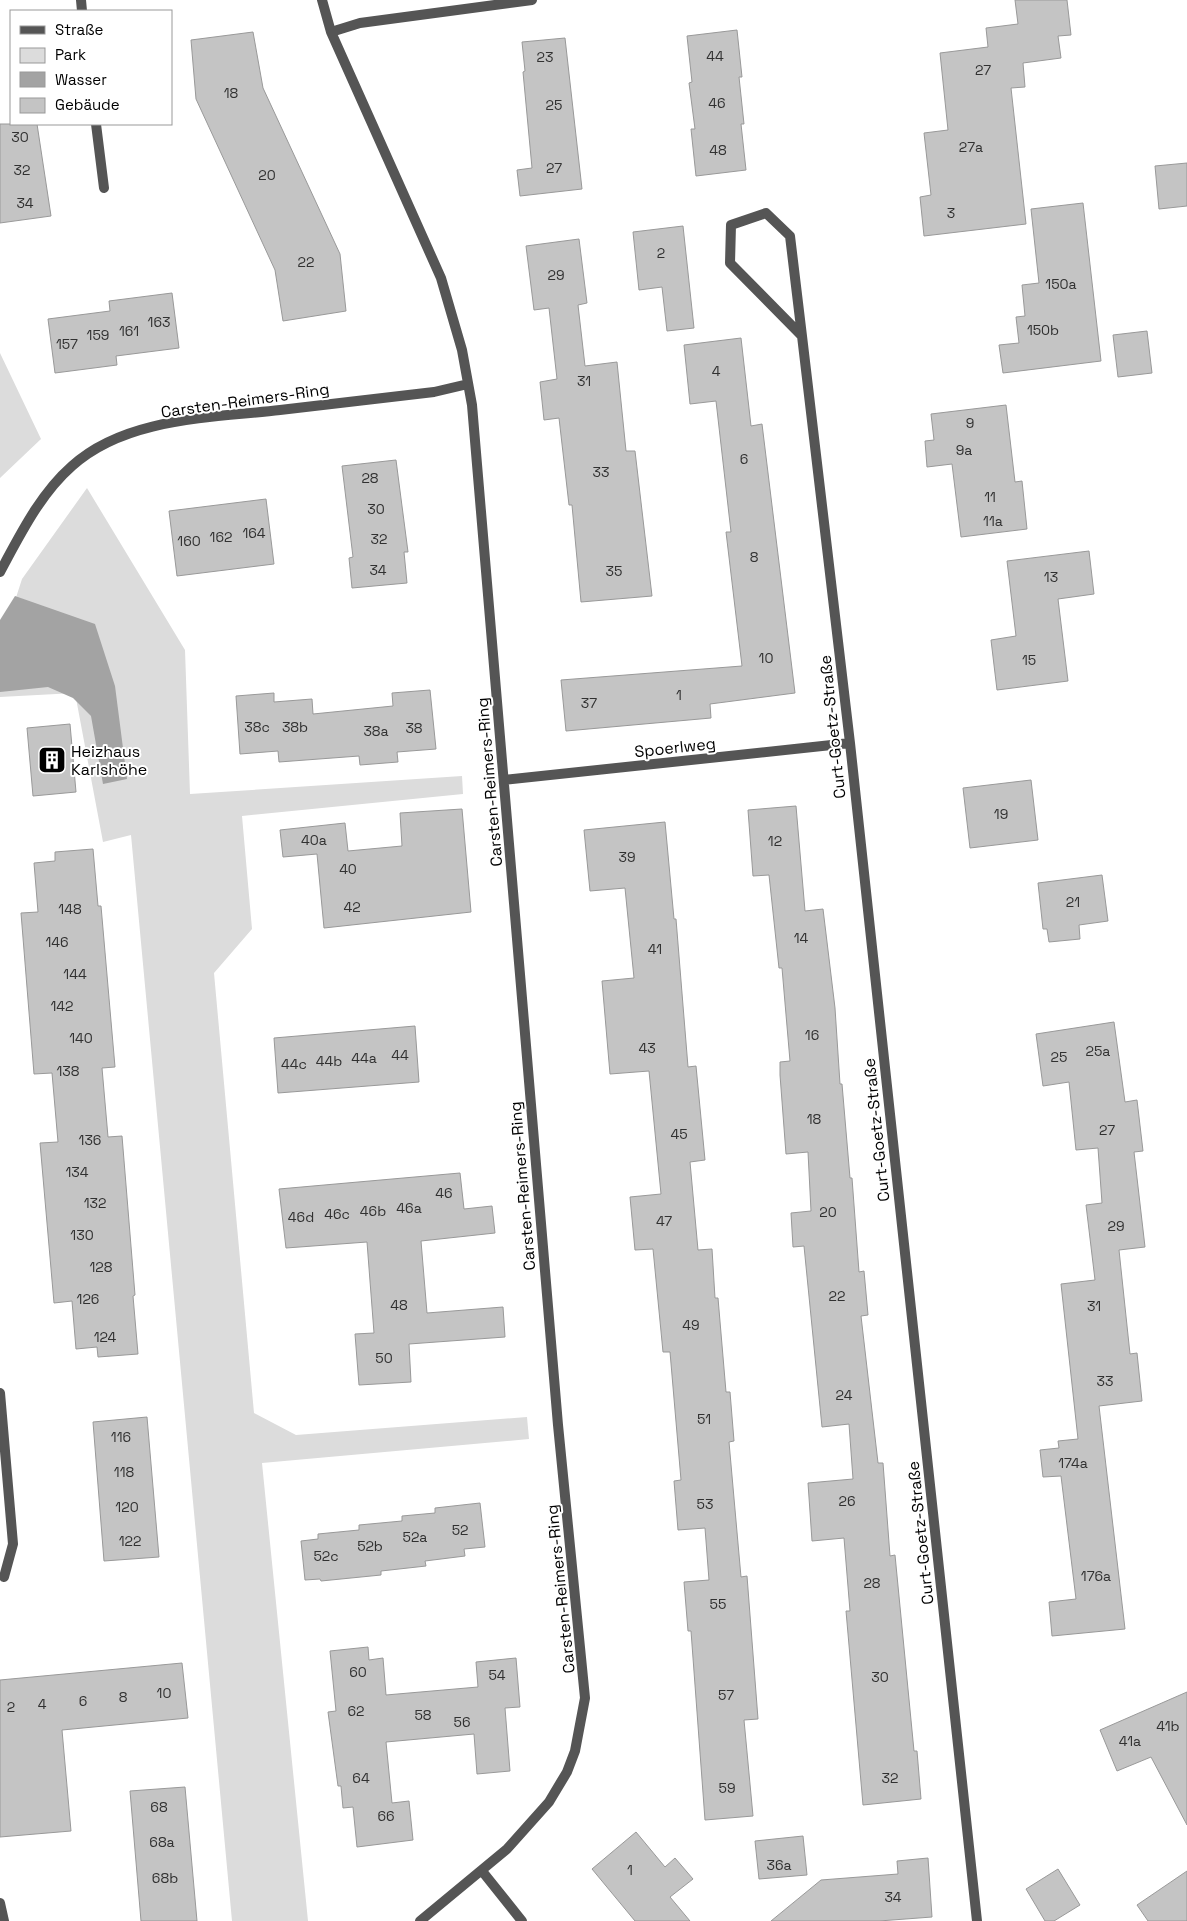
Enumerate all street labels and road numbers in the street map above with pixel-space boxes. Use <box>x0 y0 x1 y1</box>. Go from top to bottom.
street label: Carsten-Reimers-Ring <box>160 378 331 423</box>
street label: Curt-Goetz-Straße <box>815 654 850 800</box>
street label: Carsten-Reimers-Ring <box>472 697 507 867</box>
street label: Spoerlweg <box>633 733 717 762</box>
street label: Curt-Goetz-Straße <box>859 1057 894 1203</box>
street label: Carsten-Reimers-Ring <box>505 1101 540 1271</box>
street label: Curt-Goetz-Straße <box>903 1460 938 1606</box>
street label: Carsten-Reimers-Ring <box>541 1503 580 1674</box>

